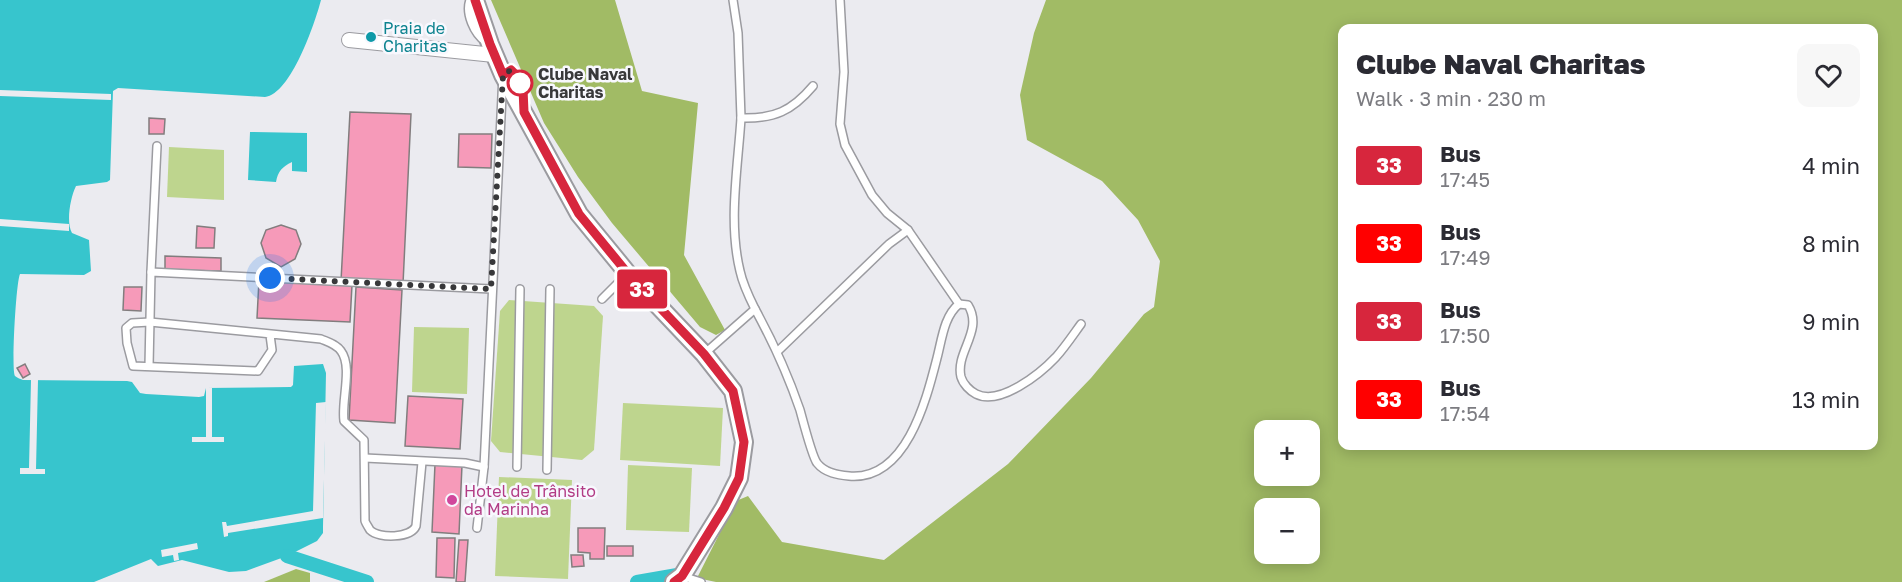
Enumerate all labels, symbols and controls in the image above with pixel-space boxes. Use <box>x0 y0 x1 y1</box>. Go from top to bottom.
place label: Praia de Charitas <box>383 18 447 56</box>
marker: Praia de Charitas <box>364 30 378 44</box>
button: heart <box>1797 44 1860 107</box>
text: Clube Naval Charitas <box>1356 47 1645 80</box>
place label: Clube Naval Charitas <box>538 64 633 102</box>
marker: Clube Naval Charitas <box>507 70 533 96</box>
text: Walk · 3 min · 230 m <box>1356 86 1546 110</box>
text: Bus <box>1440 140 1481 167</box>
text: 33 <box>1376 152 1402 178</box>
text: 4 min <box>1802 152 1860 179</box>
text: 17:45 <box>1440 167 1490 191</box>
text: Bus <box>1440 218 1481 245</box>
text: 33 <box>1376 230 1402 256</box>
text: 8 min <box>1802 230 1860 257</box>
text: 17:49 <box>1440 245 1491 269</box>
your location <box>255 263 285 293</box>
line badge: 33 <box>615 270 669 308</box>
text: 33 <box>629 276 655 302</box>
text: Bus <box>1440 296 1481 323</box>
text: 33 <box>1376 308 1402 334</box>
text: 9 min <box>1802 308 1860 335</box>
text: 17:50 <box>1440 323 1490 347</box>
text: Bus <box>1440 374 1481 401</box>
text: 33 <box>1376 386 1402 412</box>
text: 13 min <box>1792 386 1860 413</box>
text: 17:54 <box>1440 401 1490 425</box>
map controls <box>1254 420 1320 564</box>
button: + <box>1254 420 1320 486</box>
place label: Hotel de Trânsito da Marinha <box>464 481 596 519</box>
marker: Hotel de Trânsito da Marinha <box>445 493 459 507</box>
button: − <box>1254 498 1320 564</box>

